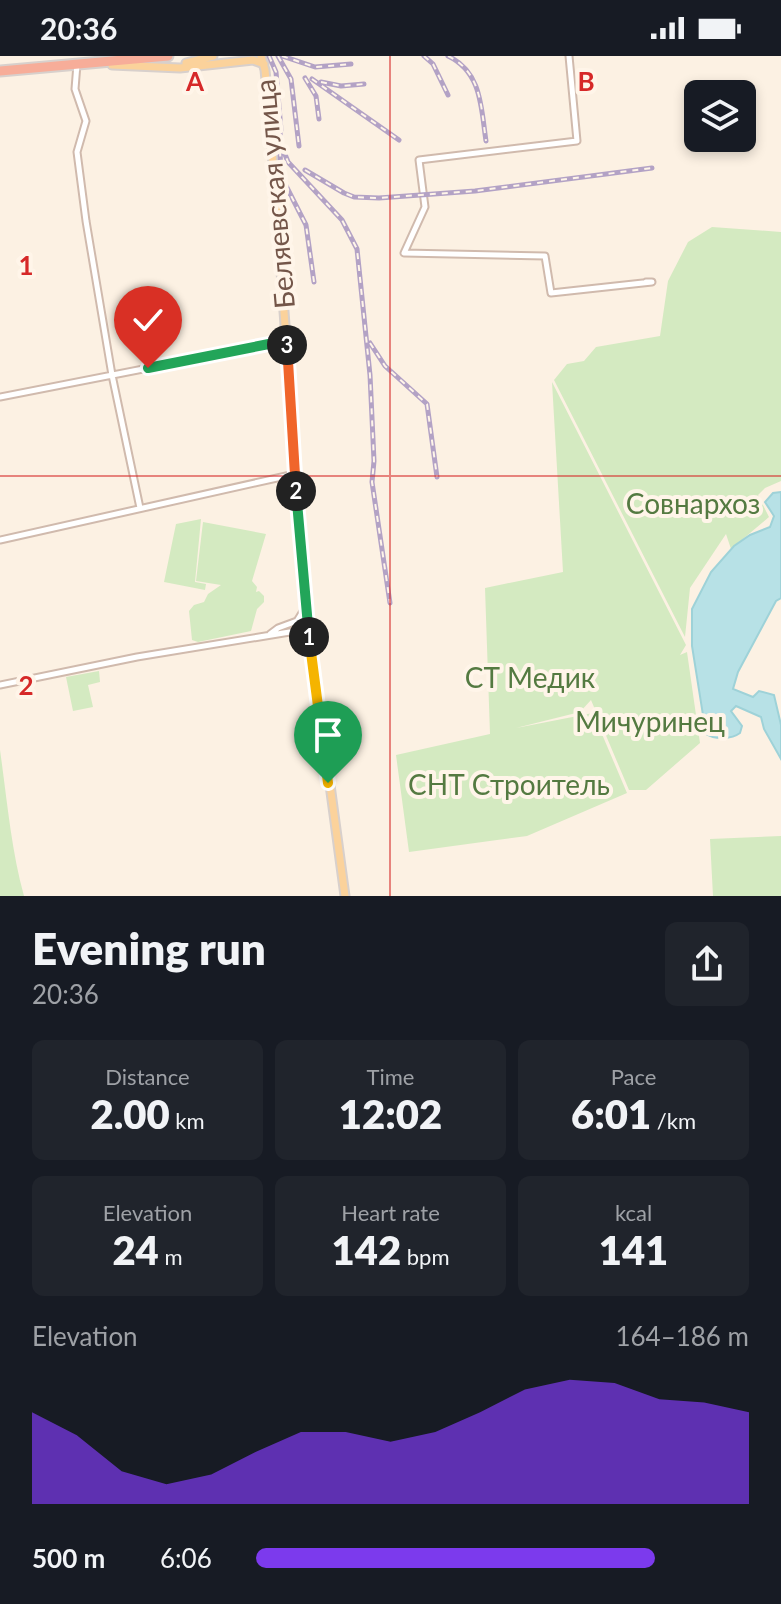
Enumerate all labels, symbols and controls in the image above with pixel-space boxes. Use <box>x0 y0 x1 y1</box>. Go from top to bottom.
text: 20:36 <box>40 10 117 46</box>
text: A <box>185 65 205 97</box>
text: B <box>577 65 595 97</box>
street label: Беляевская улица <box>247 78 301 310</box>
map controls <box>684 80 756 152</box>
button: layers <box>684 80 756 152</box>
text: 1 <box>18 249 34 281</box>
pin <box>114 286 182 368</box>
icon: check <box>126 298 170 342</box>
pin: 3 <box>267 325 307 365</box>
text: 3 <box>281 331 293 358</box>
pin: 2 <box>276 471 316 511</box>
text: 2 <box>290 477 302 504</box>
park label: Совнархоз <box>626 486 760 520</box>
pin: 1 <box>289 617 329 657</box>
text: 1 <box>303 623 315 650</box>
park label: СТ Медик <box>465 660 596 694</box>
text: 2 <box>18 669 34 701</box>
pin <box>294 701 362 783</box>
park label: Мичуринец <box>575 704 725 738</box>
icon: arrive <box>306 713 350 757</box>
park label: СНТ Строитель <box>408 767 610 801</box>
text: Evening run <box>32 922 266 974</box>
button: share <box>665 922 749 1006</box>
text: 20:36 <box>32 978 99 1010</box>
text: Distance <box>105 1063 190 1090</box>
text: Time <box>367 1063 414 1090</box>
text: Pace <box>611 1063 656 1090</box>
text: 2.00 <box>90 1090 170 1138</box>
text: 12:02 <box>339 1090 442 1138</box>
text: 6:01 <box>571 1090 651 1138</box>
text: km <box>170 1107 205 1134</box>
text: /km <box>651 1107 696 1134</box>
text: Elevation <box>103 1199 192 1226</box>
text: Heart rate <box>341 1199 440 1226</box>
text: kcal <box>615 1199 652 1226</box>
text: 24 <box>112 1226 159 1274</box>
text: 142 <box>332 1226 401 1274</box>
text: 141 <box>599 1226 668 1274</box>
text: m <box>159 1243 183 1270</box>
text: bpm <box>401 1243 450 1270</box>
text: Elevation <box>32 1320 138 1352</box>
text: 164–186 m <box>615 1320 749 1352</box>
text: 500 m <box>32 1542 105 1574</box>
text: 6:06 <box>160 1542 212 1574</box>

